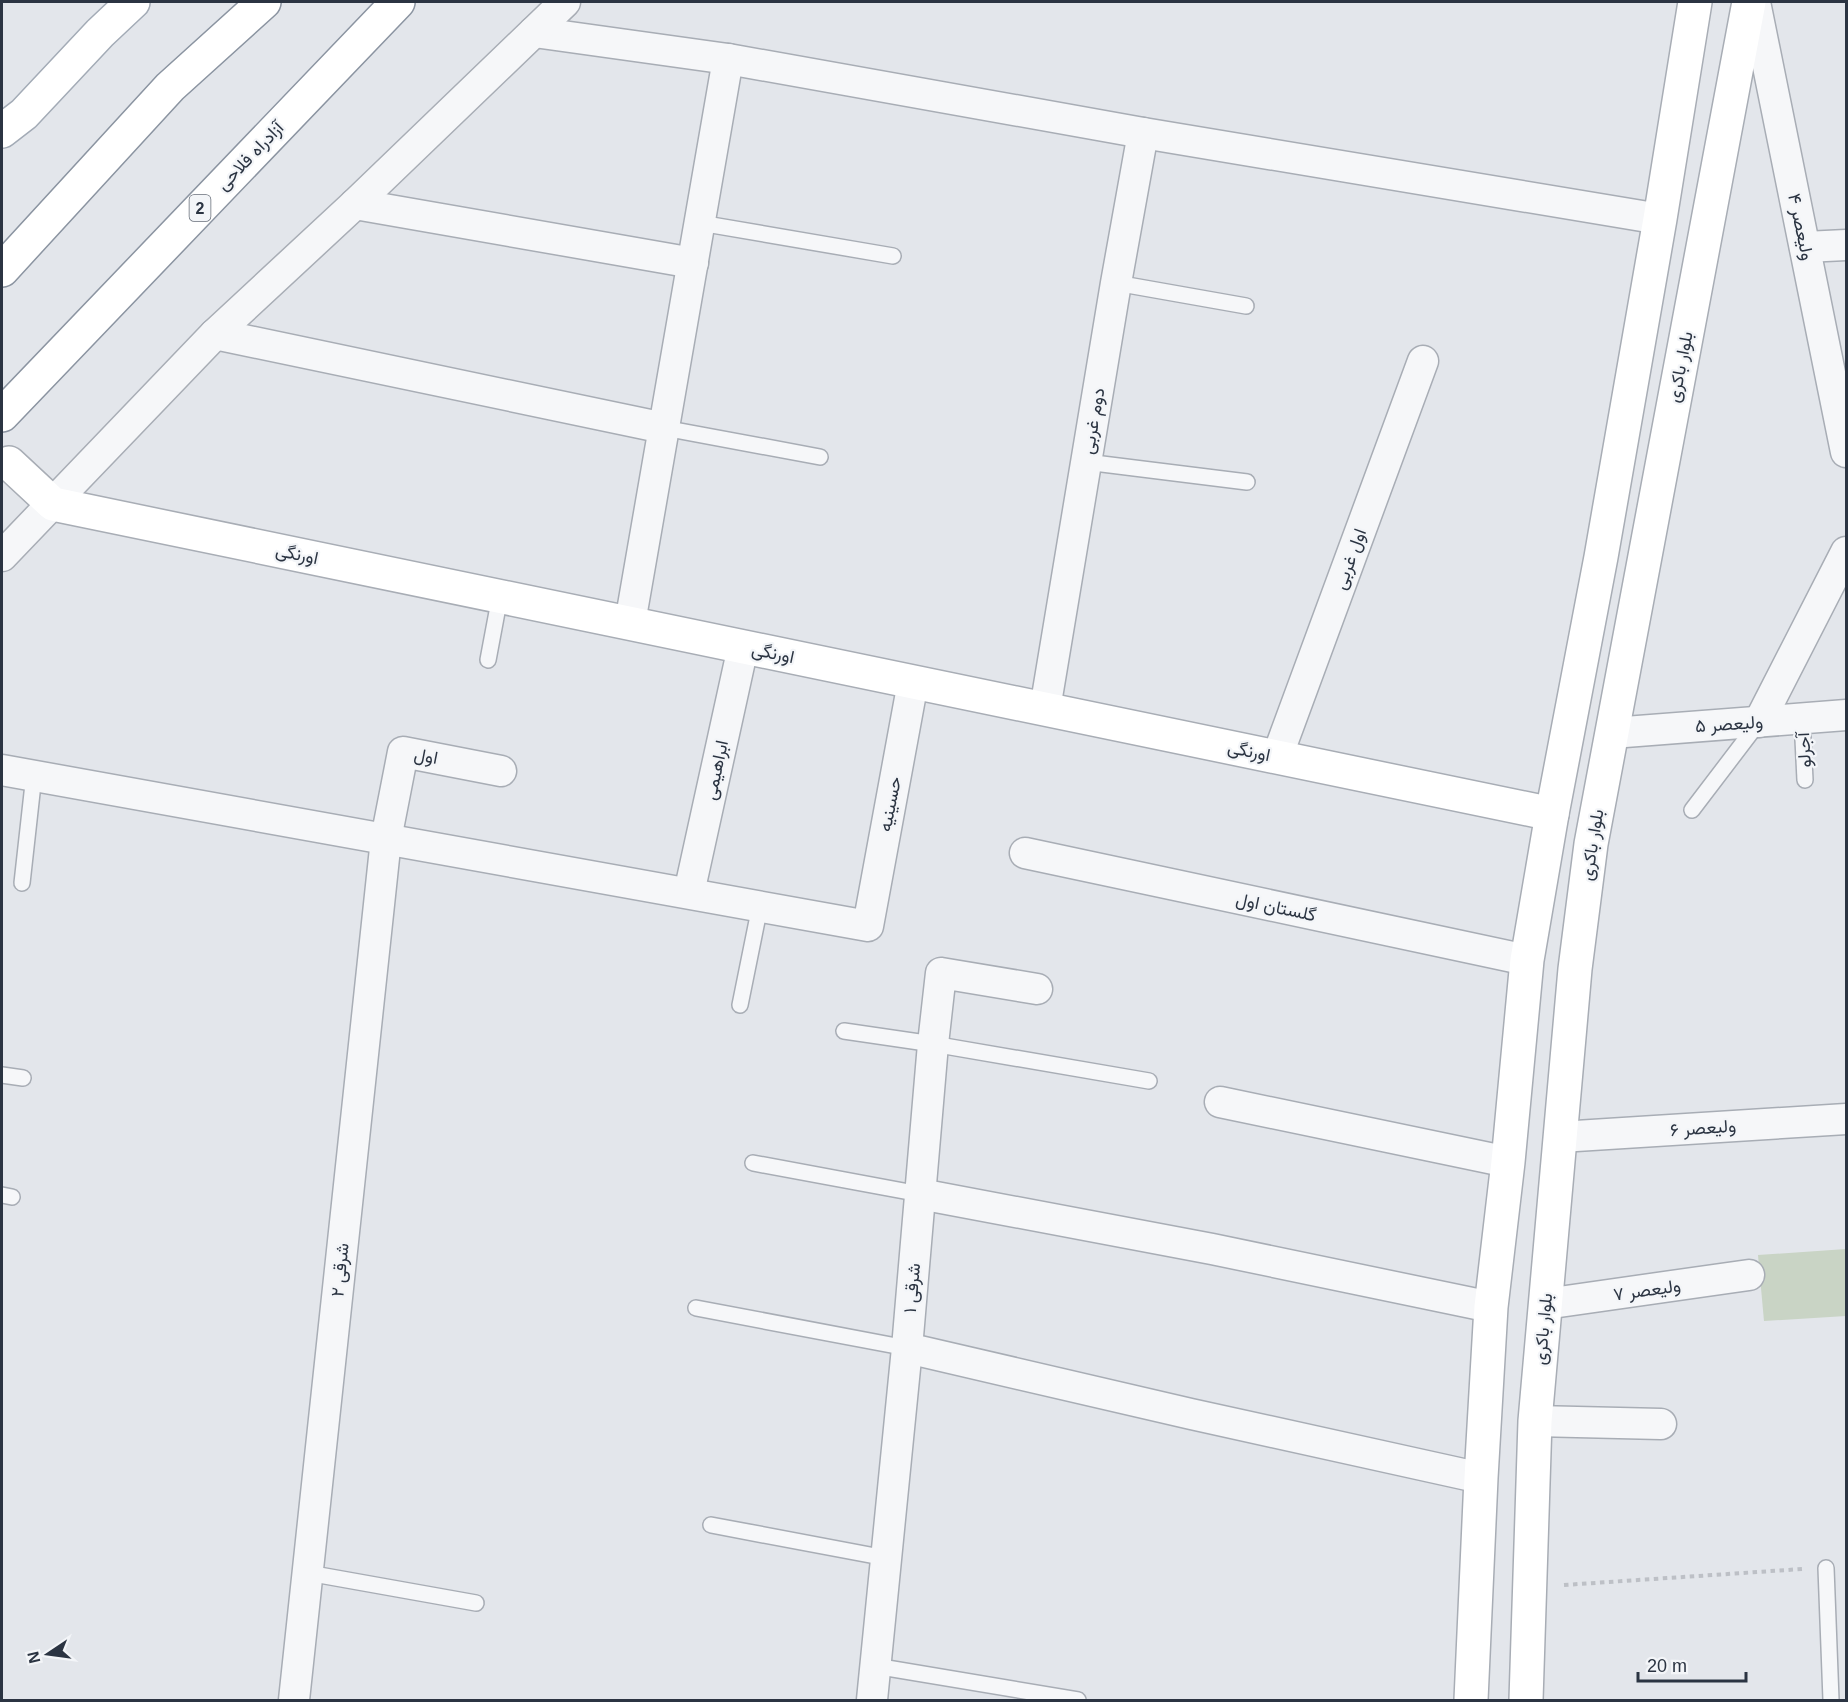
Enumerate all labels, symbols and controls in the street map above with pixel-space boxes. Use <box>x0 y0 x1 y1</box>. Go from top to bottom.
street label: آزادراه فلاحی <box>213 116 289 195</box>
street label: ولیعصر ۴ <box>1783 192 1818 262</box>
road number: 2 <box>190 195 210 221</box>
street label: بلوار باکری <box>1663 330 1698 404</box>
street label: دوم غربی <box>1077 386 1111 456</box>
street label: اول غربی <box>1330 526 1371 592</box>
street label: اورنگی <box>274 540 320 569</box>
street label: اورنگی <box>750 639 796 668</box>
street label: ولیعصر ۵ <box>1694 712 1764 737</box>
street label: آجرلو <box>1793 730 1816 768</box>
street label: اورنگی <box>1226 737 1272 766</box>
street label: ابراهیمی <box>700 738 733 802</box>
street label: اول <box>412 744 440 769</box>
street label: حسینیه <box>875 775 905 833</box>
street label: بلوار باکری <box>1576 808 1608 882</box>
street label: گلستان اول <box>1234 889 1318 926</box>
street label: ولیعصر ۶ <box>1669 1116 1737 1141</box>
street label: ۲ شرقی <box>327 1242 354 1298</box>
street label: ۱ شرقی <box>900 1262 925 1314</box>
street label: ولیعصر ۷ <box>1612 1275 1682 1306</box>
street label: بلوار باکری <box>1530 1292 1557 1366</box>
north arrow <box>18 1624 78 1684</box>
scale bar <box>1638 1645 1746 1683</box>
text: N <box>24 1650 43 1665</box>
text: 20 m <box>1647 1656 1687 1676</box>

